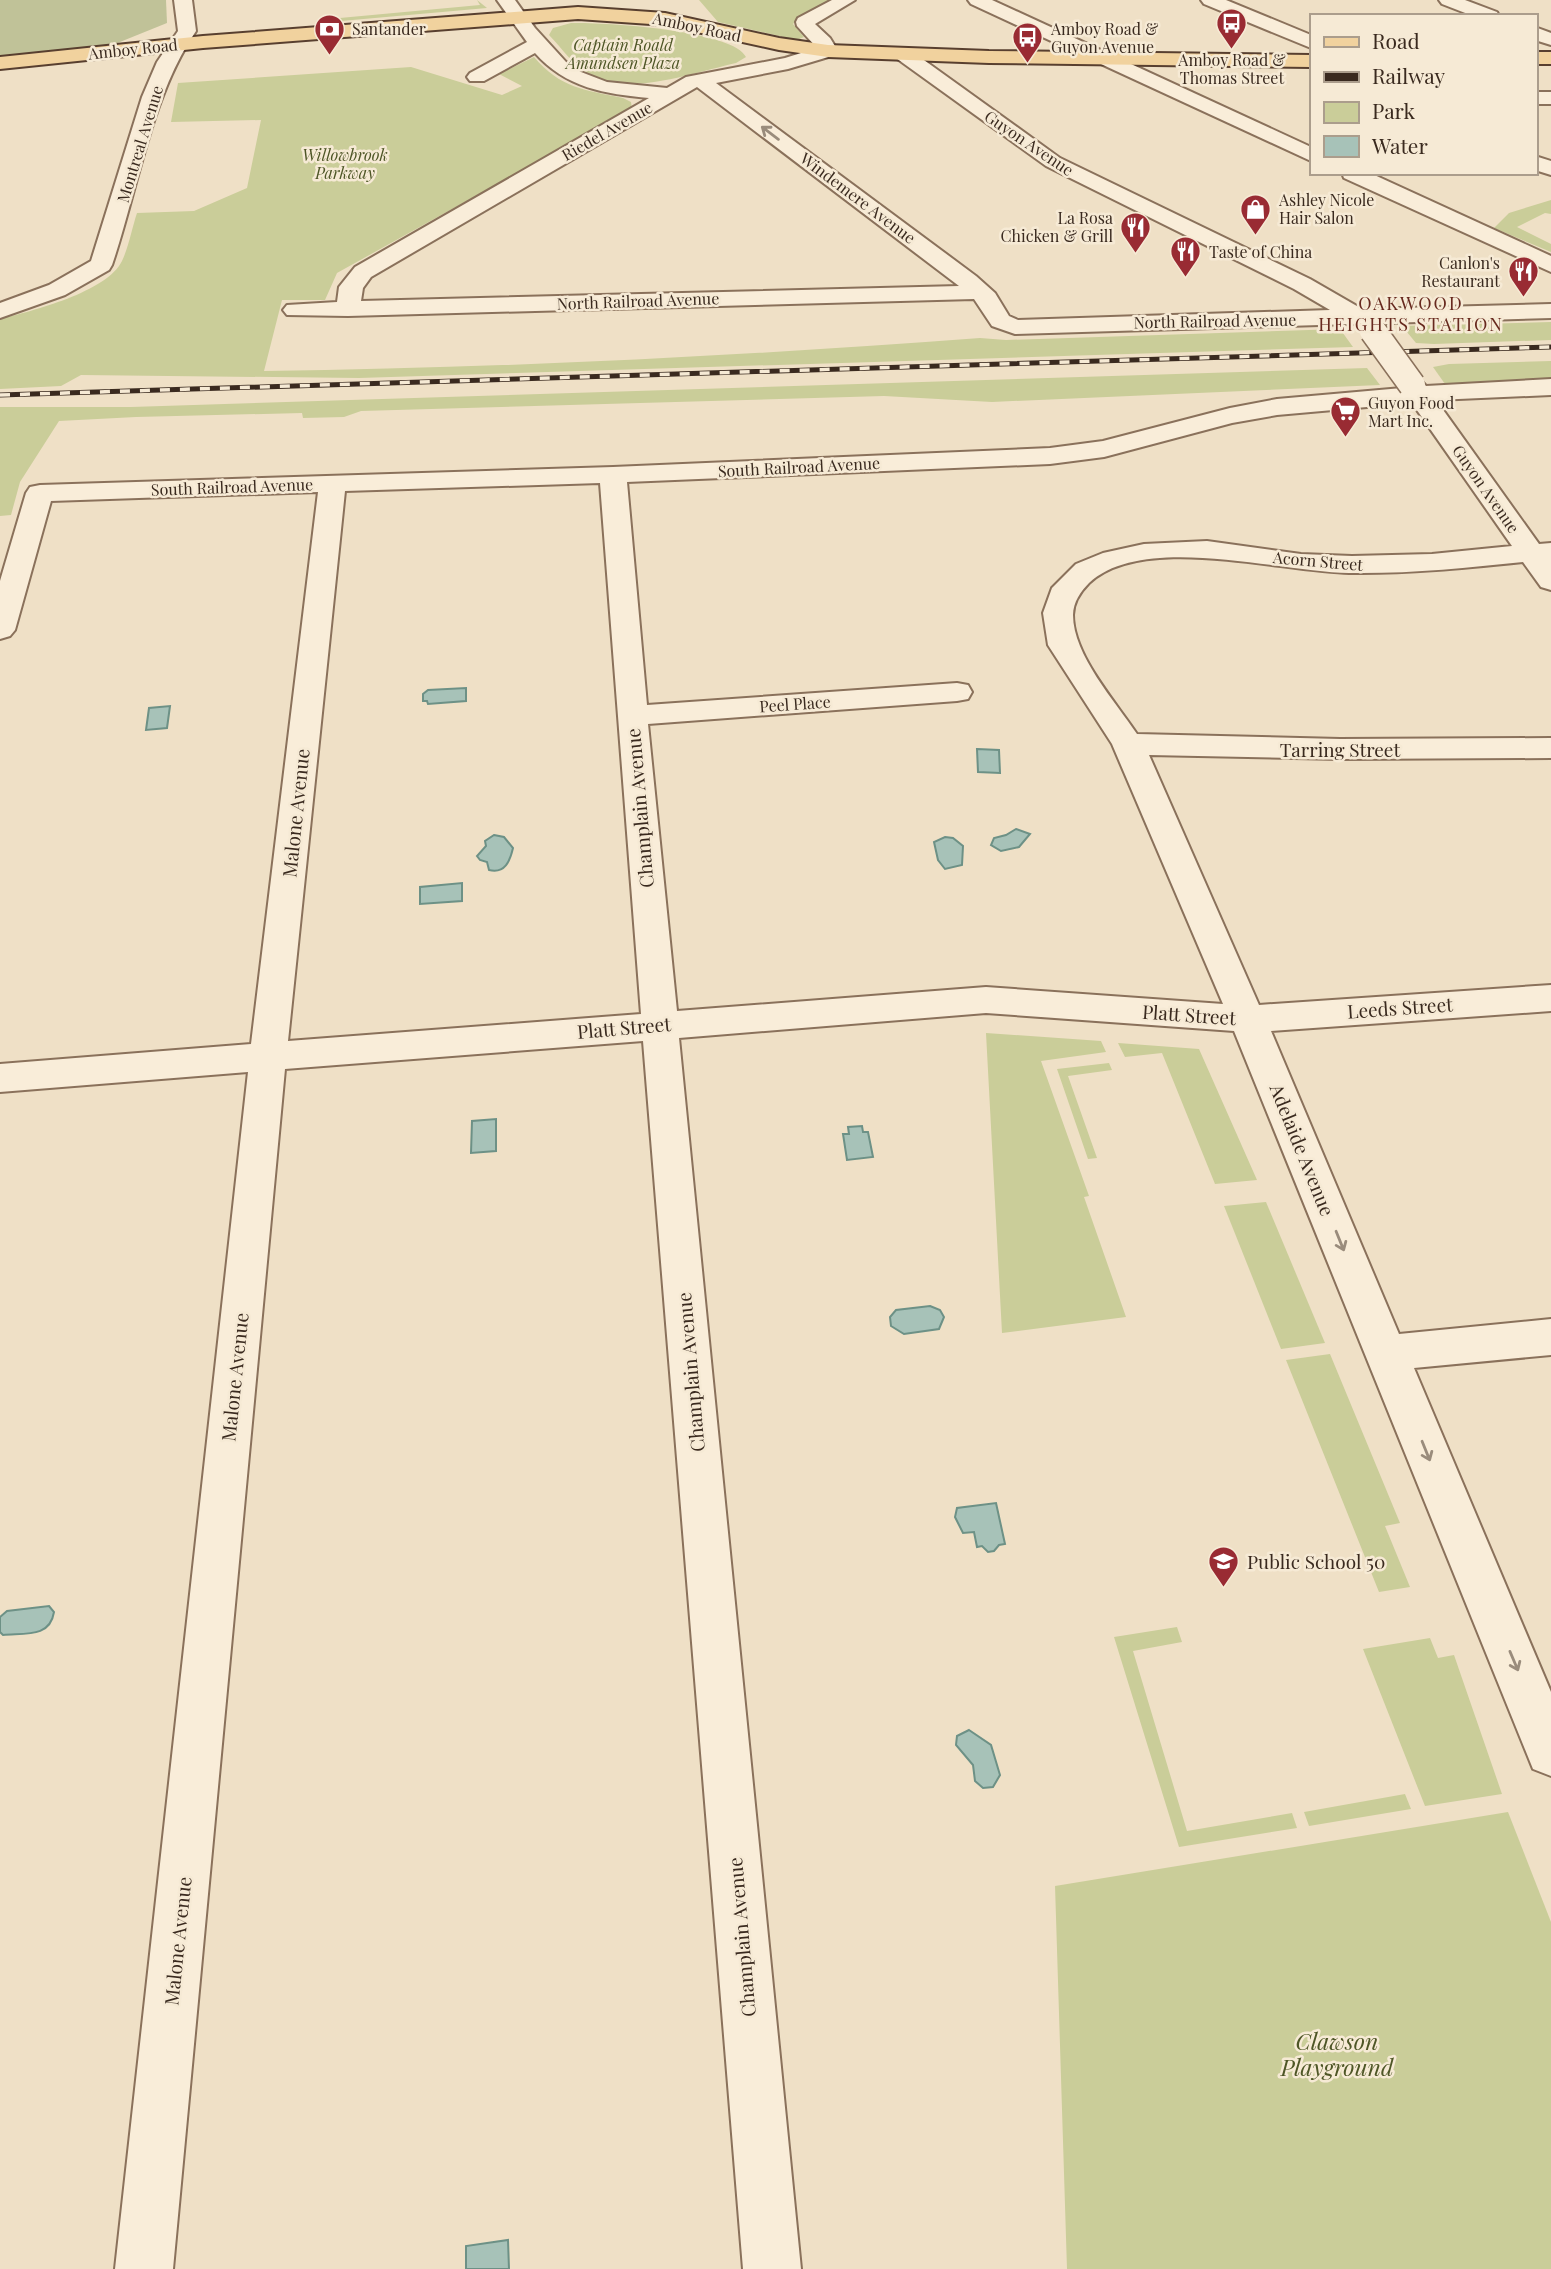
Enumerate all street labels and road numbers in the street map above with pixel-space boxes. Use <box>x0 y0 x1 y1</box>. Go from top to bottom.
street label: Amboy Road <box>650 7 743 46</box>
street label: Amboy Road <box>86 33 179 64</box>
street label: Montreal Avenue <box>112 83 167 205</box>
street label: Riedel Avenue <box>558 96 656 165</box>
street label: Guyon Avenue <box>981 105 1078 180</box>
street label: Windemere Avenue <box>796 147 920 248</box>
street label: North Railroad Avenue <box>556 287 720 314</box>
street label: North Railroad Avenue <box>1134 309 1296 332</box>
street label: Guyon Avenue <box>1448 440 1525 537</box>
street label: South Railroad Avenue <box>717 452 881 481</box>
street label: South Railroad Avenue <box>150 473 314 500</box>
street label: Acorn Street <box>1271 546 1364 575</box>
street label: Peel Place <box>759 691 831 716</box>
street label: Champlain Avenue <box>619 727 659 889</box>
street label: Tarring Street <box>1280 736 1400 762</box>
street label: Malone Avenue <box>275 747 315 879</box>
street label: Leeds Street <box>1346 990 1454 1024</box>
street label: Platt Street <box>1141 998 1237 1030</box>
street label: Platt Street <box>576 1010 672 1044</box>
street label: Adelaide Avenue <box>1264 1079 1341 1220</box>
street label: Champlain Avenue <box>670 1291 710 1453</box>
street label: Malone Avenue <box>214 1311 254 1443</box>
street label: Champlain Avenue <box>721 1856 761 2018</box>
street label: Malone Avenue <box>157 1875 197 2007</box>

